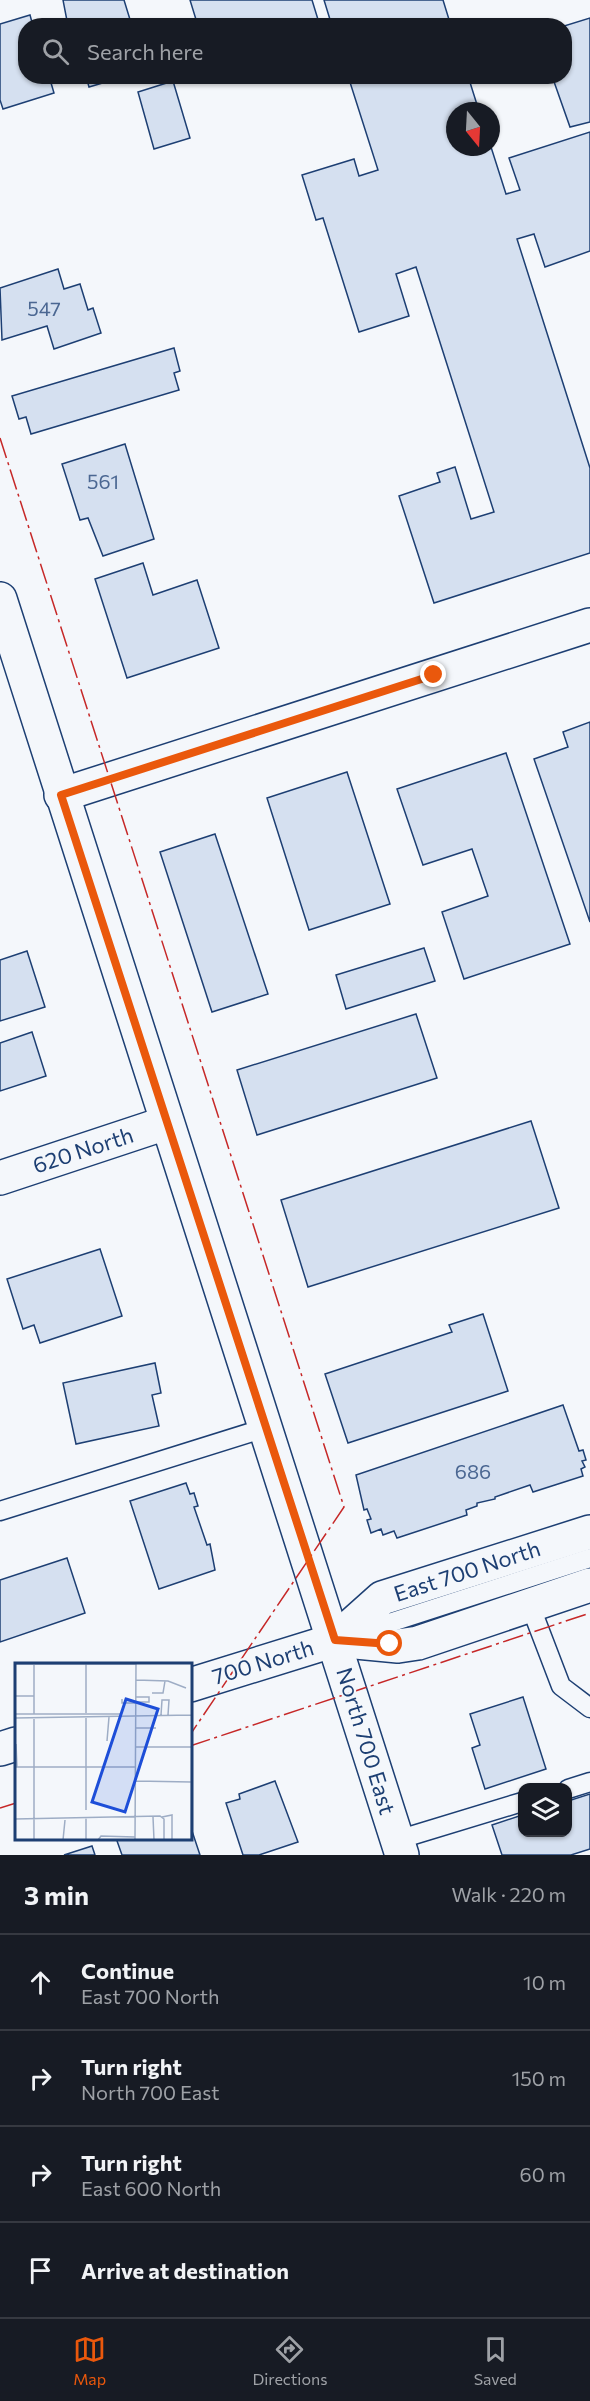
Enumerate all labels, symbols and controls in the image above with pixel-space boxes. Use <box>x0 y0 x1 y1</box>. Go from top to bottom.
search box <box>18 18 572 84</box>
icon: search <box>39 35 72 68</box>
text: Search here <box>87 38 203 65</box>
north arrow <box>446 102 500 156</box>
house number: 547 <box>27 296 61 320</box>
house number: 561 <box>87 469 119 493</box>
route end <box>420 661 446 687</box>
street label: 620 North <box>29 1121 137 1178</box>
house number: 686 <box>455 1459 491 1483</box>
street label: East 700 North <box>390 1534 543 1607</box>
route start <box>376 1630 402 1656</box>
street label: 700 North <box>209 1633 317 1690</box>
inset map <box>15 1663 192 1840</box>
street label: North 700 East <box>331 1664 402 1818</box>
map controls <box>518 1783 572 1837</box>
button: layers <box>518 1783 572 1837</box>
text: 3 min <box>24 1879 89 1910</box>
text: Walk · 220 m <box>451 1882 566 1906</box>
text: Continue <box>81 1957 174 1984</box>
icon: ahead <box>24 1966 57 1999</box>
text: 10 m <box>523 1970 566 1994</box>
text: East 700 North <box>81 1984 220 2008</box>
text: Turn right <box>81 2053 182 2080</box>
icon: right <box>24 2062 57 2095</box>
text: 150 m <box>512 2066 566 2090</box>
text: North 700 East <box>81 2080 220 2104</box>
text: Turn right <box>81 2149 182 2176</box>
icon: right <box>24 2158 57 2191</box>
text: 60 m <box>520 2162 566 2186</box>
text: East 600 North <box>81 2176 221 2200</box>
icon: arrive <box>24 2254 57 2287</box>
text: Arrive at destination <box>81 2257 289 2284</box>
tab: Map <box>73 2333 106 2388</box>
tab: Directions <box>252 2333 327 2388</box>
tab: Saved <box>474 2333 517 2388</box>

